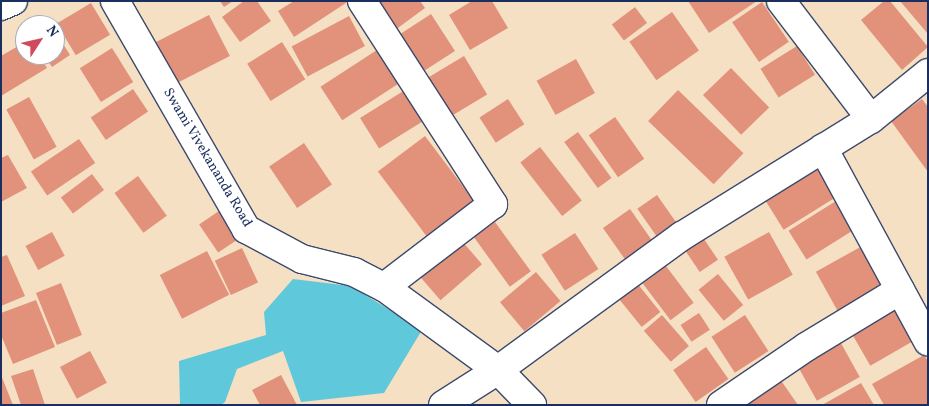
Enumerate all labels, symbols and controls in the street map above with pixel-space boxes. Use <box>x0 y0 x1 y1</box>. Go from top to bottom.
north arrow <box>15 15 65 65</box>
text: N <box>41 22 63 41</box>
street label: Swami Vivekananda Road <box>159 85 255 231</box>

